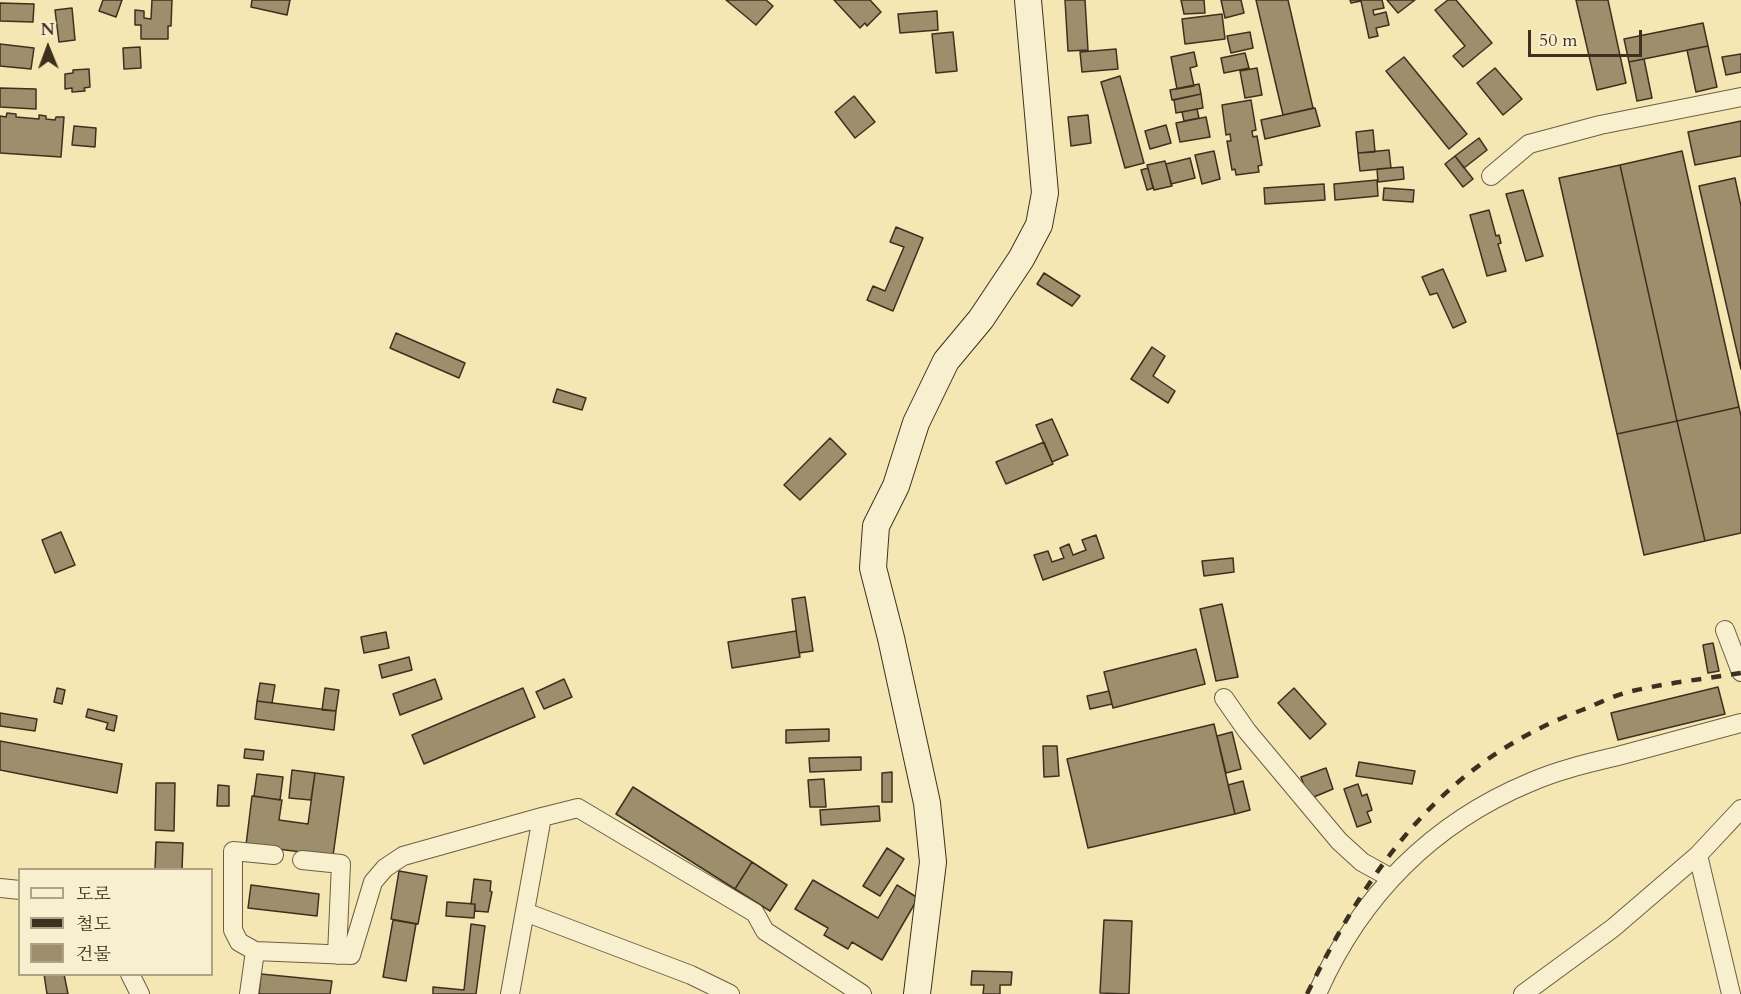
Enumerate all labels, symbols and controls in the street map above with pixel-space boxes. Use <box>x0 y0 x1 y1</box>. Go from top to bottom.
north arrow <box>18 18 78 78</box>
scale bar <box>1531 18 1645 56</box>
text: N <box>41 19 55 41</box>
text: 50 m <box>1539 28 1578 53</box>
legend <box>18 868 213 976</box>
text: 도로 <box>76 882 111 907</box>
text: 철도 <box>76 912 111 937</box>
text: 건물 <box>76 942 111 967</box>

